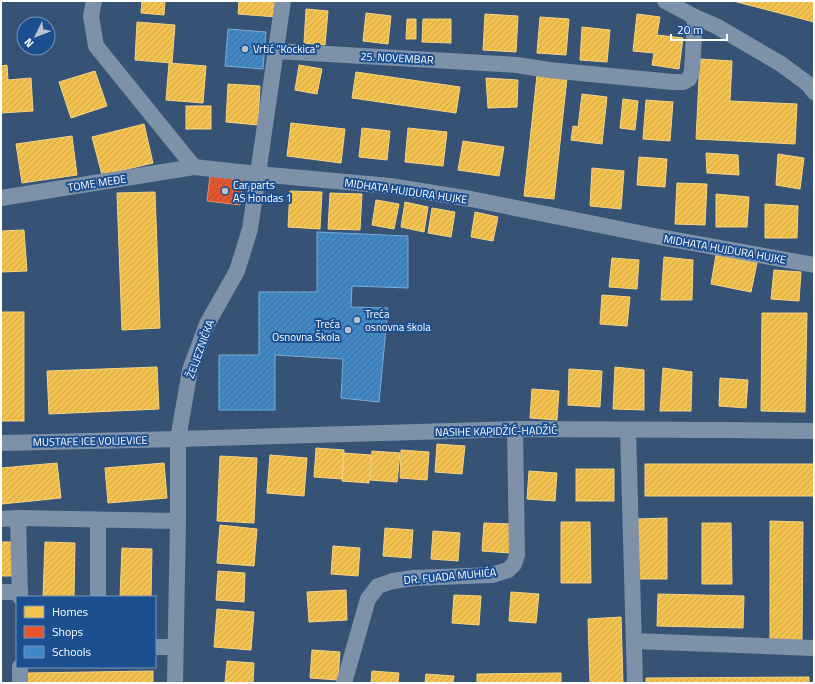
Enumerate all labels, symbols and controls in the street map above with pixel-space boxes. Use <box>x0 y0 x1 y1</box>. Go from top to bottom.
north arrow <box>16 16 56 56</box>
scale bar <box>671 16 727 42</box>
text: 20 m <box>677 20 703 39</box>
text: N <box>20 35 37 51</box>
place label: Vrtić "Kockica" <box>253 41 319 57</box>
marker: Vrtić "Kockica" <box>240 44 250 54</box>
street label: 25. NOVEMBAR <box>360 48 434 68</box>
street label: TOME MEĐE <box>67 170 127 196</box>
street label: MIDHATA HUJDURA HUJKE <box>343 174 469 208</box>
place label: Car parts AS Hondas 1 <box>233 177 292 206</box>
marker: Car parts AS Hondas 1 <box>220 186 230 196</box>
street label: MIDHATA HUJDURA HUJKE <box>663 230 787 268</box>
place label: Treća osnovna škola <box>365 306 431 335</box>
marker: Treća osnovna škola <box>352 315 362 325</box>
place label: Treća Osnovna Škola <box>272 316 340 345</box>
street label: ŽELJEZNIČKA <box>182 317 218 381</box>
marker: Treća Osnovna Škola <box>343 325 353 335</box>
street label: NASIHE KAPIDŽIĆ-HADŽIĆ <box>435 422 557 440</box>
street label: MUSTAFE ICE VOLJEVICE <box>32 432 148 450</box>
street label: DR. FUADA MUHIĆA <box>403 564 497 588</box>
legend <box>16 596 156 668</box>
text: Homes <box>52 602 88 621</box>
text: Shops <box>52 622 84 641</box>
text: Schools <box>52 642 92 661</box>

